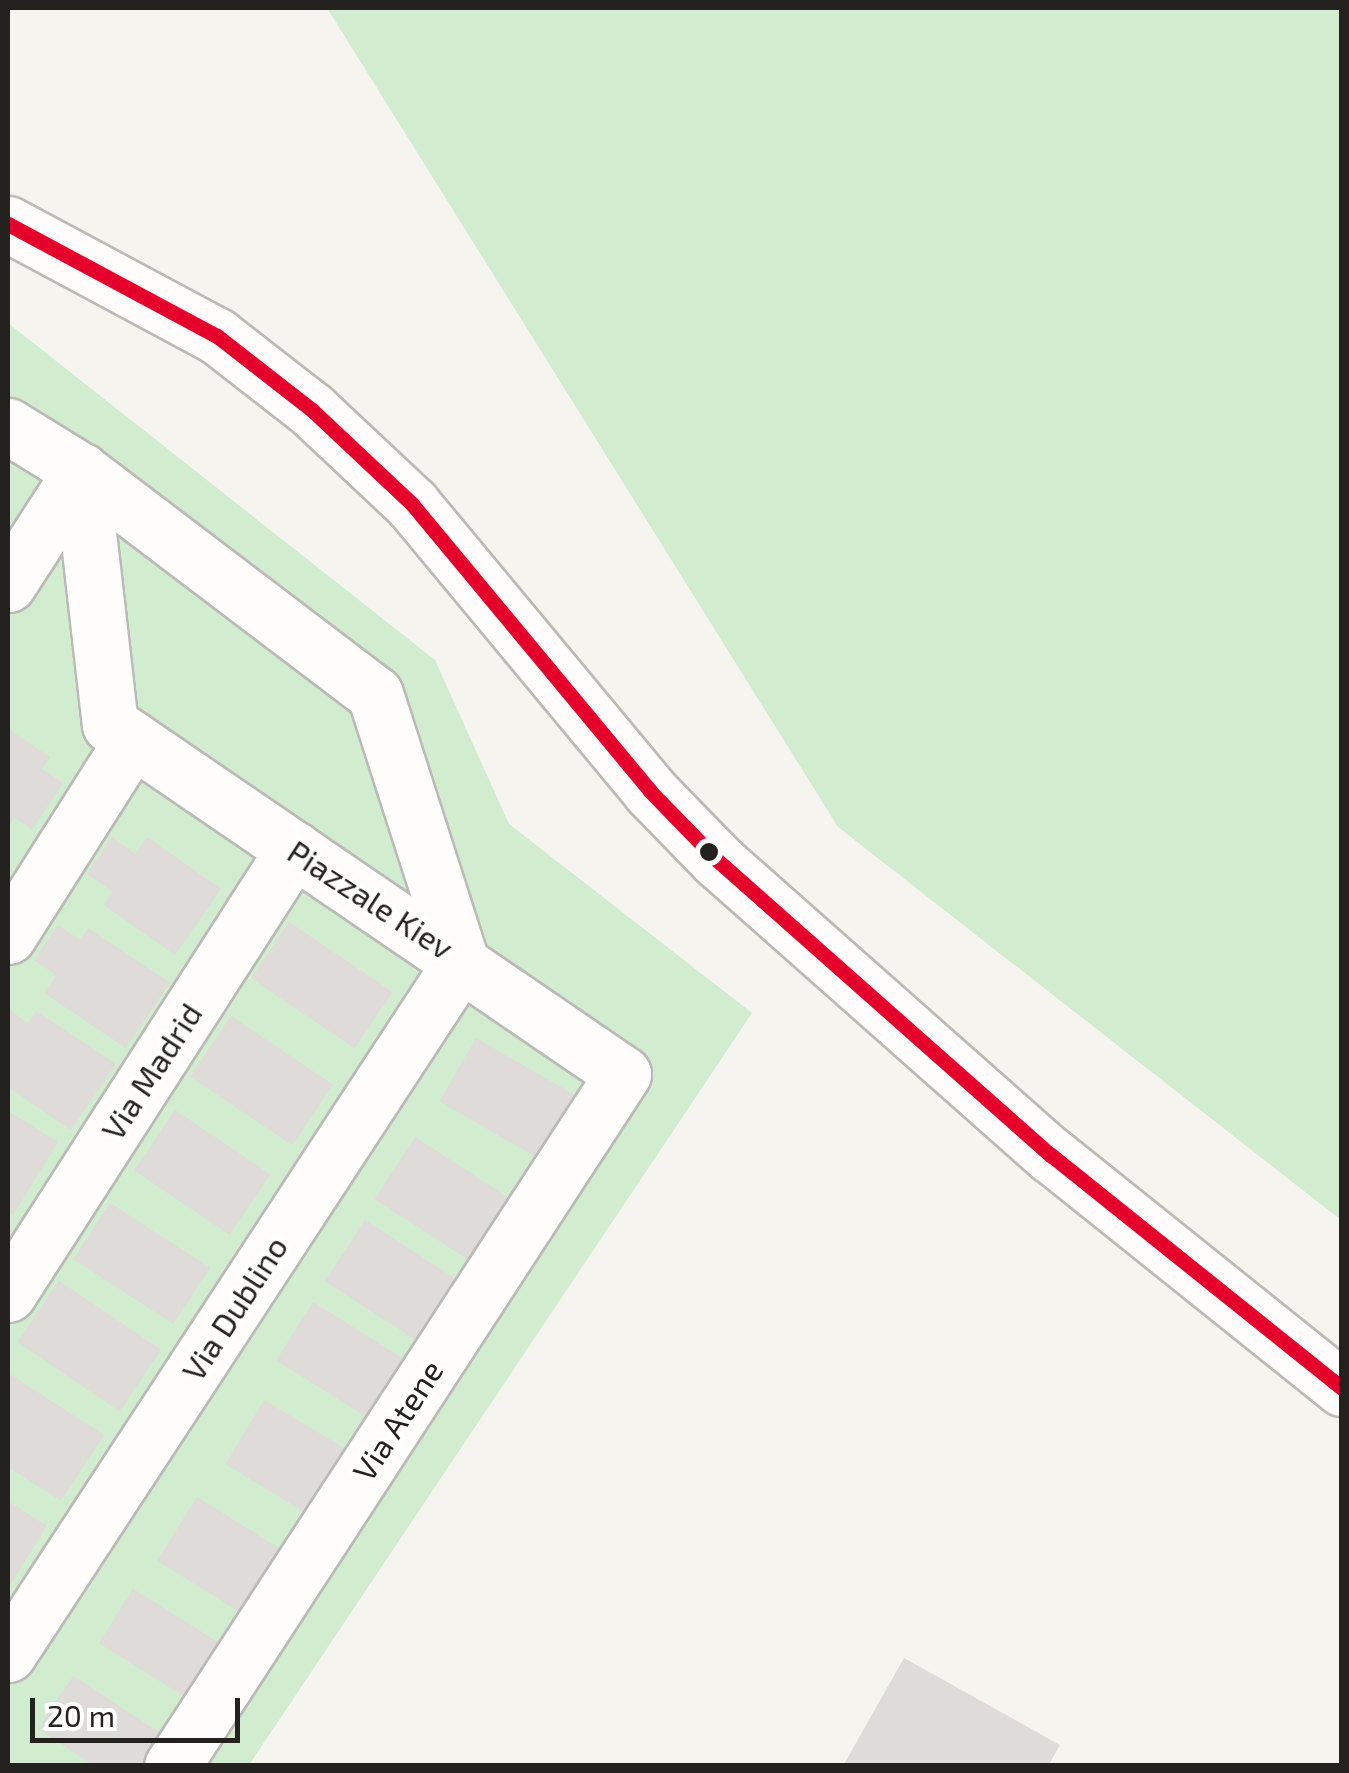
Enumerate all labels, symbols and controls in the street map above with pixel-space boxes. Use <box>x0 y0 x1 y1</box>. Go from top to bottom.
street label: Piazzale Kiev <box>281 831 461 967</box>
unlabelled marker <box>699 842 719 862</box>
street label: Via Madrid <box>93 995 209 1147</box>
street label: Via Dublino <box>173 1229 295 1387</box>
street label: Via Atene <box>344 1352 450 1488</box>
scale bar <box>35 1678 245 1740</box>
text: 20 m <box>47 1697 115 1733</box>

